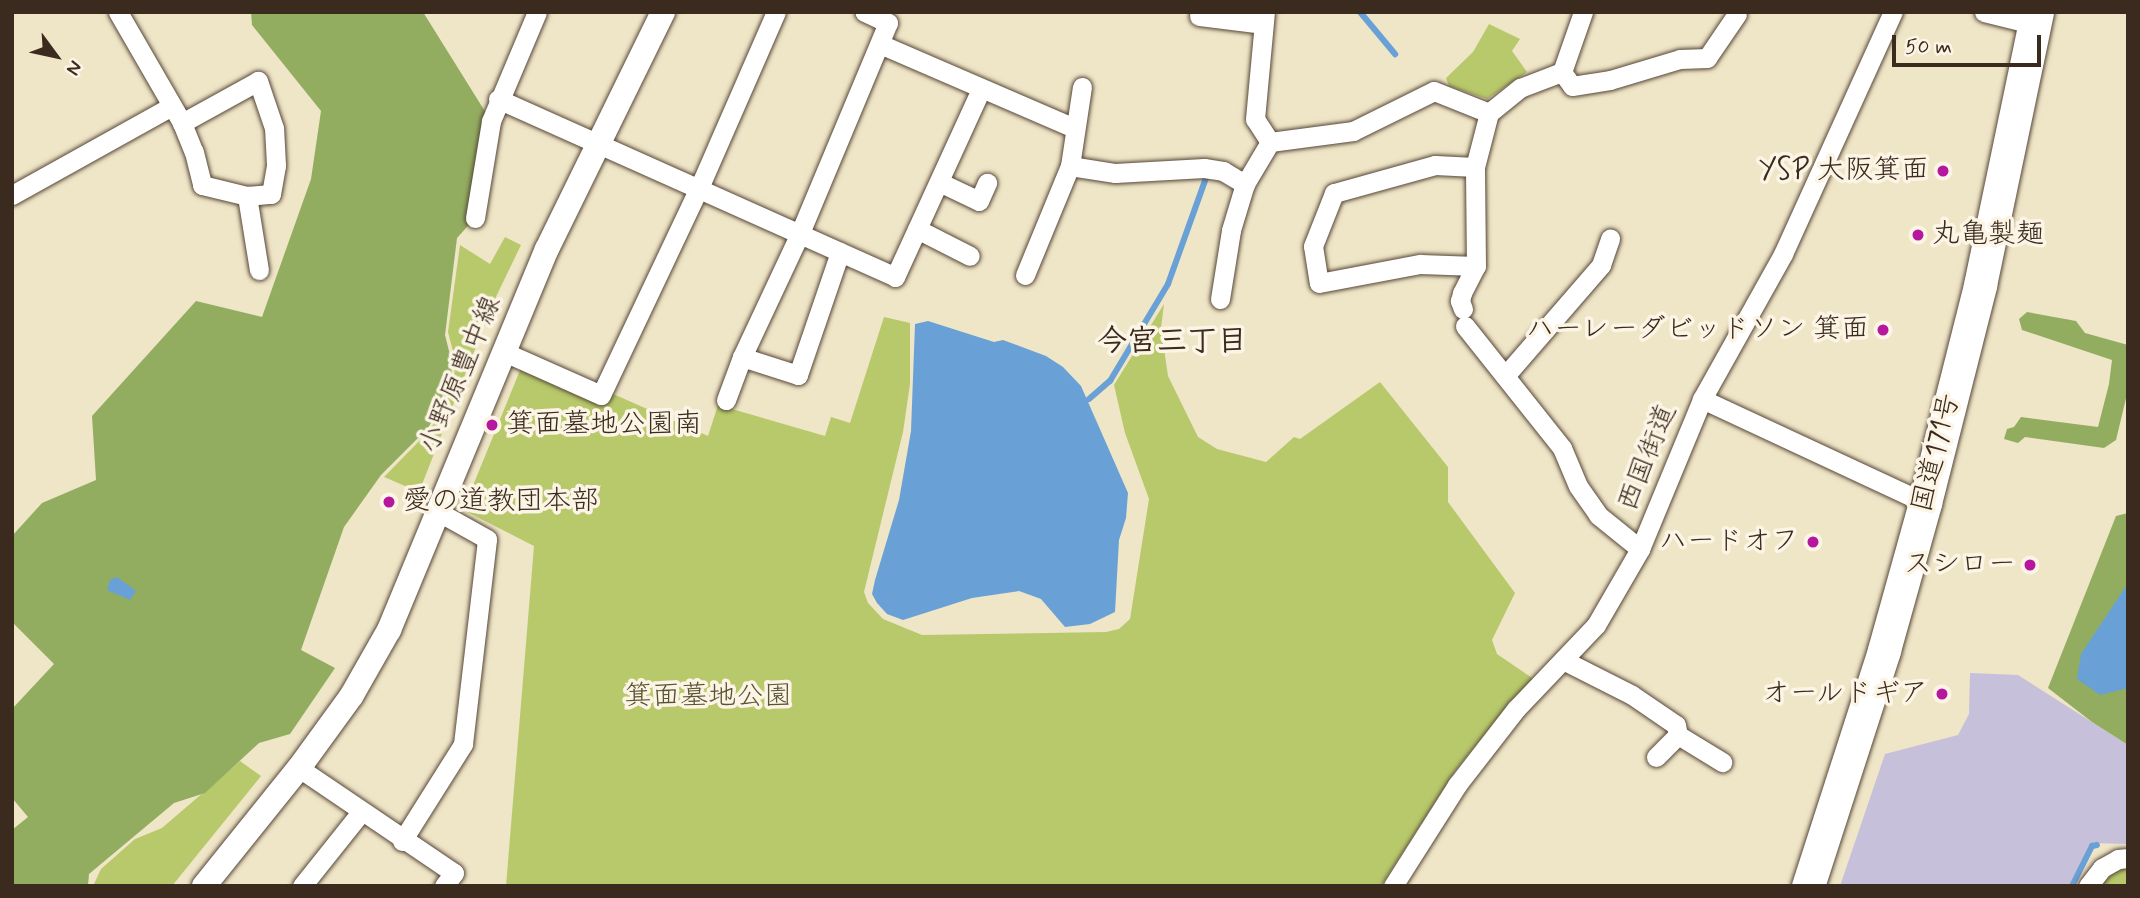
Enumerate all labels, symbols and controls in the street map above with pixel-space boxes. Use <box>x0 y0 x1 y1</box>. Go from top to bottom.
north arrow <box>21 21 91 91</box>
scale bar <box>1895 21 2044 65</box>
text: 50 m <box>1905 33 1952 61</box>
text: N <box>60 56 88 80</box>
place label: YSP 大阪箕面 <box>1759 154 1929 188</box>
marker: YSP 大阪箕面 <box>1935 163 1951 179</box>
place label: 丸亀製麺 <box>1932 218 2044 252</box>
marker: 丸亀製麺 <box>1910 227 1926 243</box>
street label: 小野原豊中線 <box>413 291 509 459</box>
place label: ハーレーダビッドソン 箕面 <box>1524 313 1869 347</box>
marker: ハーレーダビッドソン 箕面 <box>1875 322 1891 338</box>
district label: 今宮三丁目 <box>1097 324 1247 360</box>
street label: 国道171号 <box>1906 390 1968 516</box>
street label: 西国街道 <box>1611 400 1685 516</box>
place label: 箕面墓地公園南 <box>506 408 702 442</box>
marker: 箕面墓地公園南 <box>484 417 500 433</box>
place label: 愛の道教団本部 <box>403 485 599 519</box>
marker: 愛の道教団本部 <box>381 494 397 510</box>
place label: ハードオフ <box>1659 525 1799 559</box>
marker: ハードオフ <box>1805 534 1821 550</box>
place label: スシロー <box>1904 548 2016 582</box>
marker: スシロー <box>2022 557 2038 573</box>
place label: オールドギア <box>1760 677 1928 711</box>
park label: 箕面墓地公園 <box>624 680 792 714</box>
marker: オールドギア <box>1934 686 1950 702</box>

